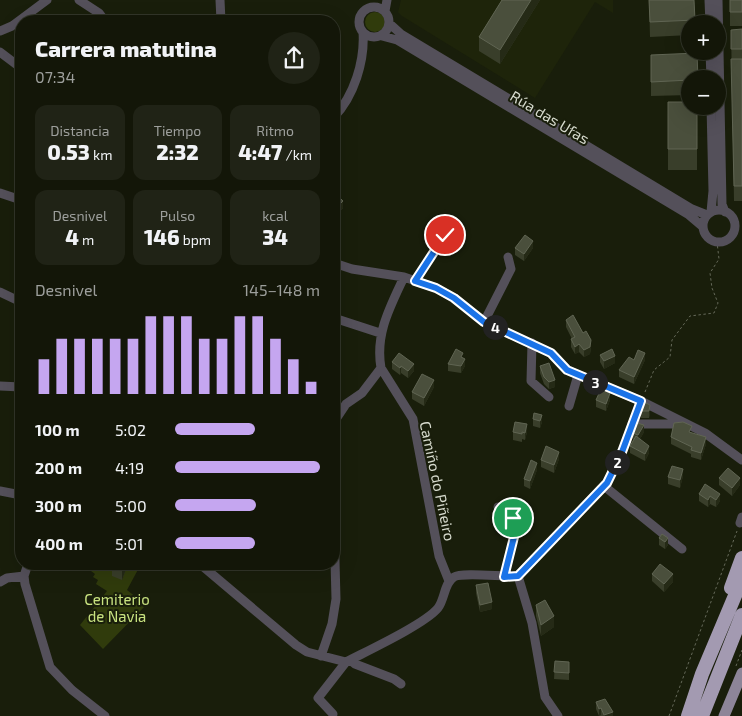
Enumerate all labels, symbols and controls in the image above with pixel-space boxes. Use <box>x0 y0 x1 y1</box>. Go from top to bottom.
map controls <box>681 15 726 115</box>
button: + <box>681 15 726 60</box>
button: share <box>268 32 320 84</box>
text: Carrera matutina <box>35 35 217 61</box>
text: 07:34 <box>35 67 75 86</box>
button: − <box>681 70 726 115</box>
street label: Rúa das Ufas <box>507 86 593 148</box>
text: Distancia <box>50 122 109 139</box>
text: Tiempo <box>154 122 201 139</box>
text: Ritmo <box>256 122 294 139</box>
text: 0.53 <box>47 139 90 164</box>
text: 2:32 <box>156 139 199 164</box>
text: 4:47 <box>238 139 282 164</box>
text: km <box>90 146 112 163</box>
text: /km <box>282 146 312 163</box>
text: Desnivel <box>53 207 107 224</box>
text: Pulso <box>160 207 195 224</box>
text: kcal <box>262 207 288 224</box>
pin <box>424 214 466 256</box>
icon: check <box>431 221 459 249</box>
text: 4 <box>65 224 79 249</box>
text: 146 <box>144 224 180 249</box>
text: 34 <box>262 224 288 249</box>
text: m <box>79 231 94 248</box>
text: bpm <box>180 231 211 248</box>
text: Desnivel <box>35 280 97 299</box>
text: 145–148 m <box>243 280 320 299</box>
pin: 4 <box>482 314 508 340</box>
text: 4 <box>491 319 500 336</box>
pin: 3 <box>582 370 608 394</box>
text: 3 <box>592 374 599 391</box>
street label: Camiño do Piñeiro <box>417 419 459 543</box>
text: 100 m <box>35 420 80 439</box>
text: 5:02 <box>115 420 146 439</box>
pin: 2 <box>604 450 630 474</box>
text: 2 <box>613 454 622 471</box>
text: 200 m <box>35 458 82 477</box>
text: 4:19 <box>115 458 144 477</box>
text: 300 m <box>35 496 82 515</box>
text: 5:00 <box>115 496 147 515</box>
pin <box>492 497 534 539</box>
icon: arrive <box>499 504 527 532</box>
text: 400 m <box>35 534 83 553</box>
text: 5:01 <box>115 534 143 553</box>
park label: Cemiterio de Navia <box>84 590 150 625</box>

